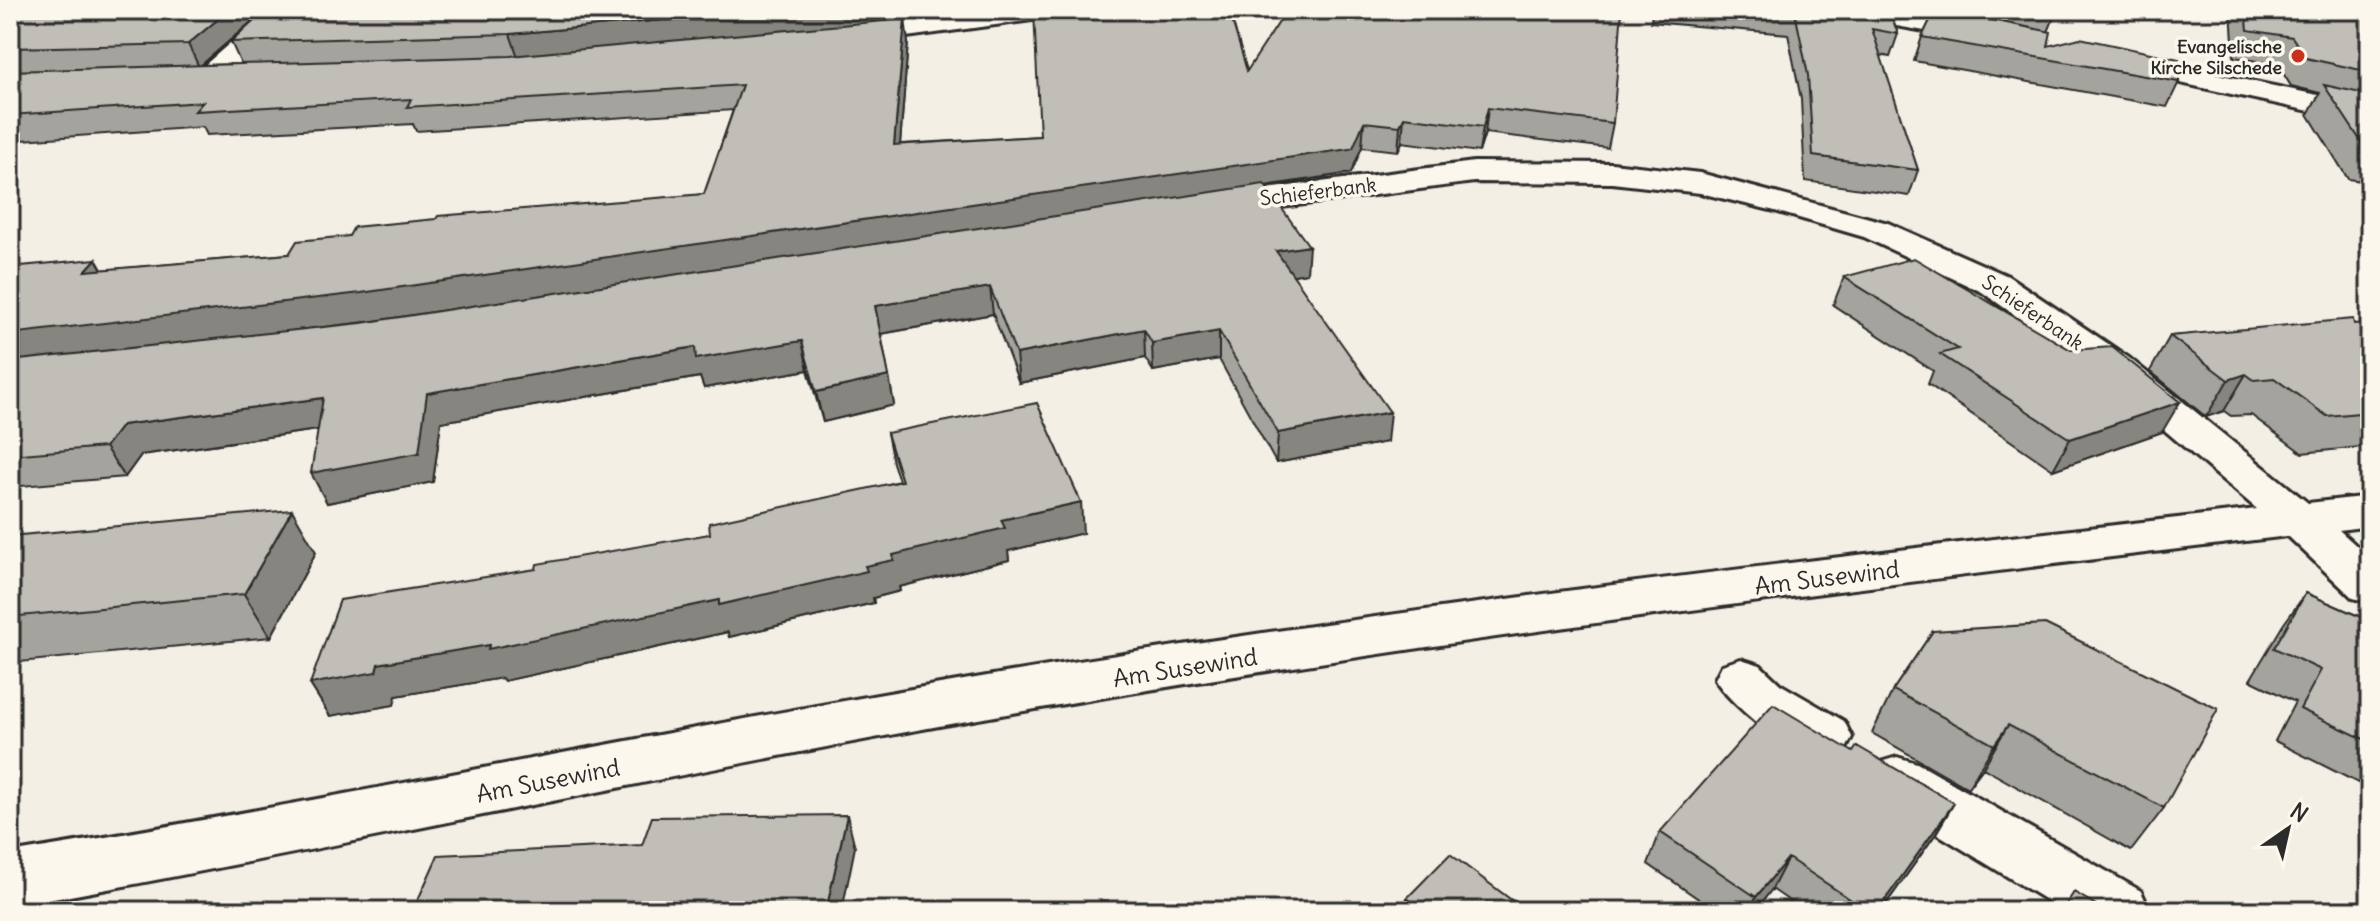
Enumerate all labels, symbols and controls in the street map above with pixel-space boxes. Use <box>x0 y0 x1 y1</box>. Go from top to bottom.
place label: Evangelische Kirche Silschede <box>2150 35 2282 79</box>
marker: Evangelische Kirche Silschede <box>2289 47 2307 65</box>
street label: Schieferbank <box>1258 171 1378 211</box>
street label: Schieferbank <box>1977 269 2089 355</box>
street label: Am Susewind <box>1753 553 1901 601</box>
street label: Am Susewind <box>1111 641 1259 693</box>
street label: Am Susewind <box>474 751 622 809</box>
north arrow <box>2248 789 2328 869</box>
text: N <box>2285 797 2313 828</box>

